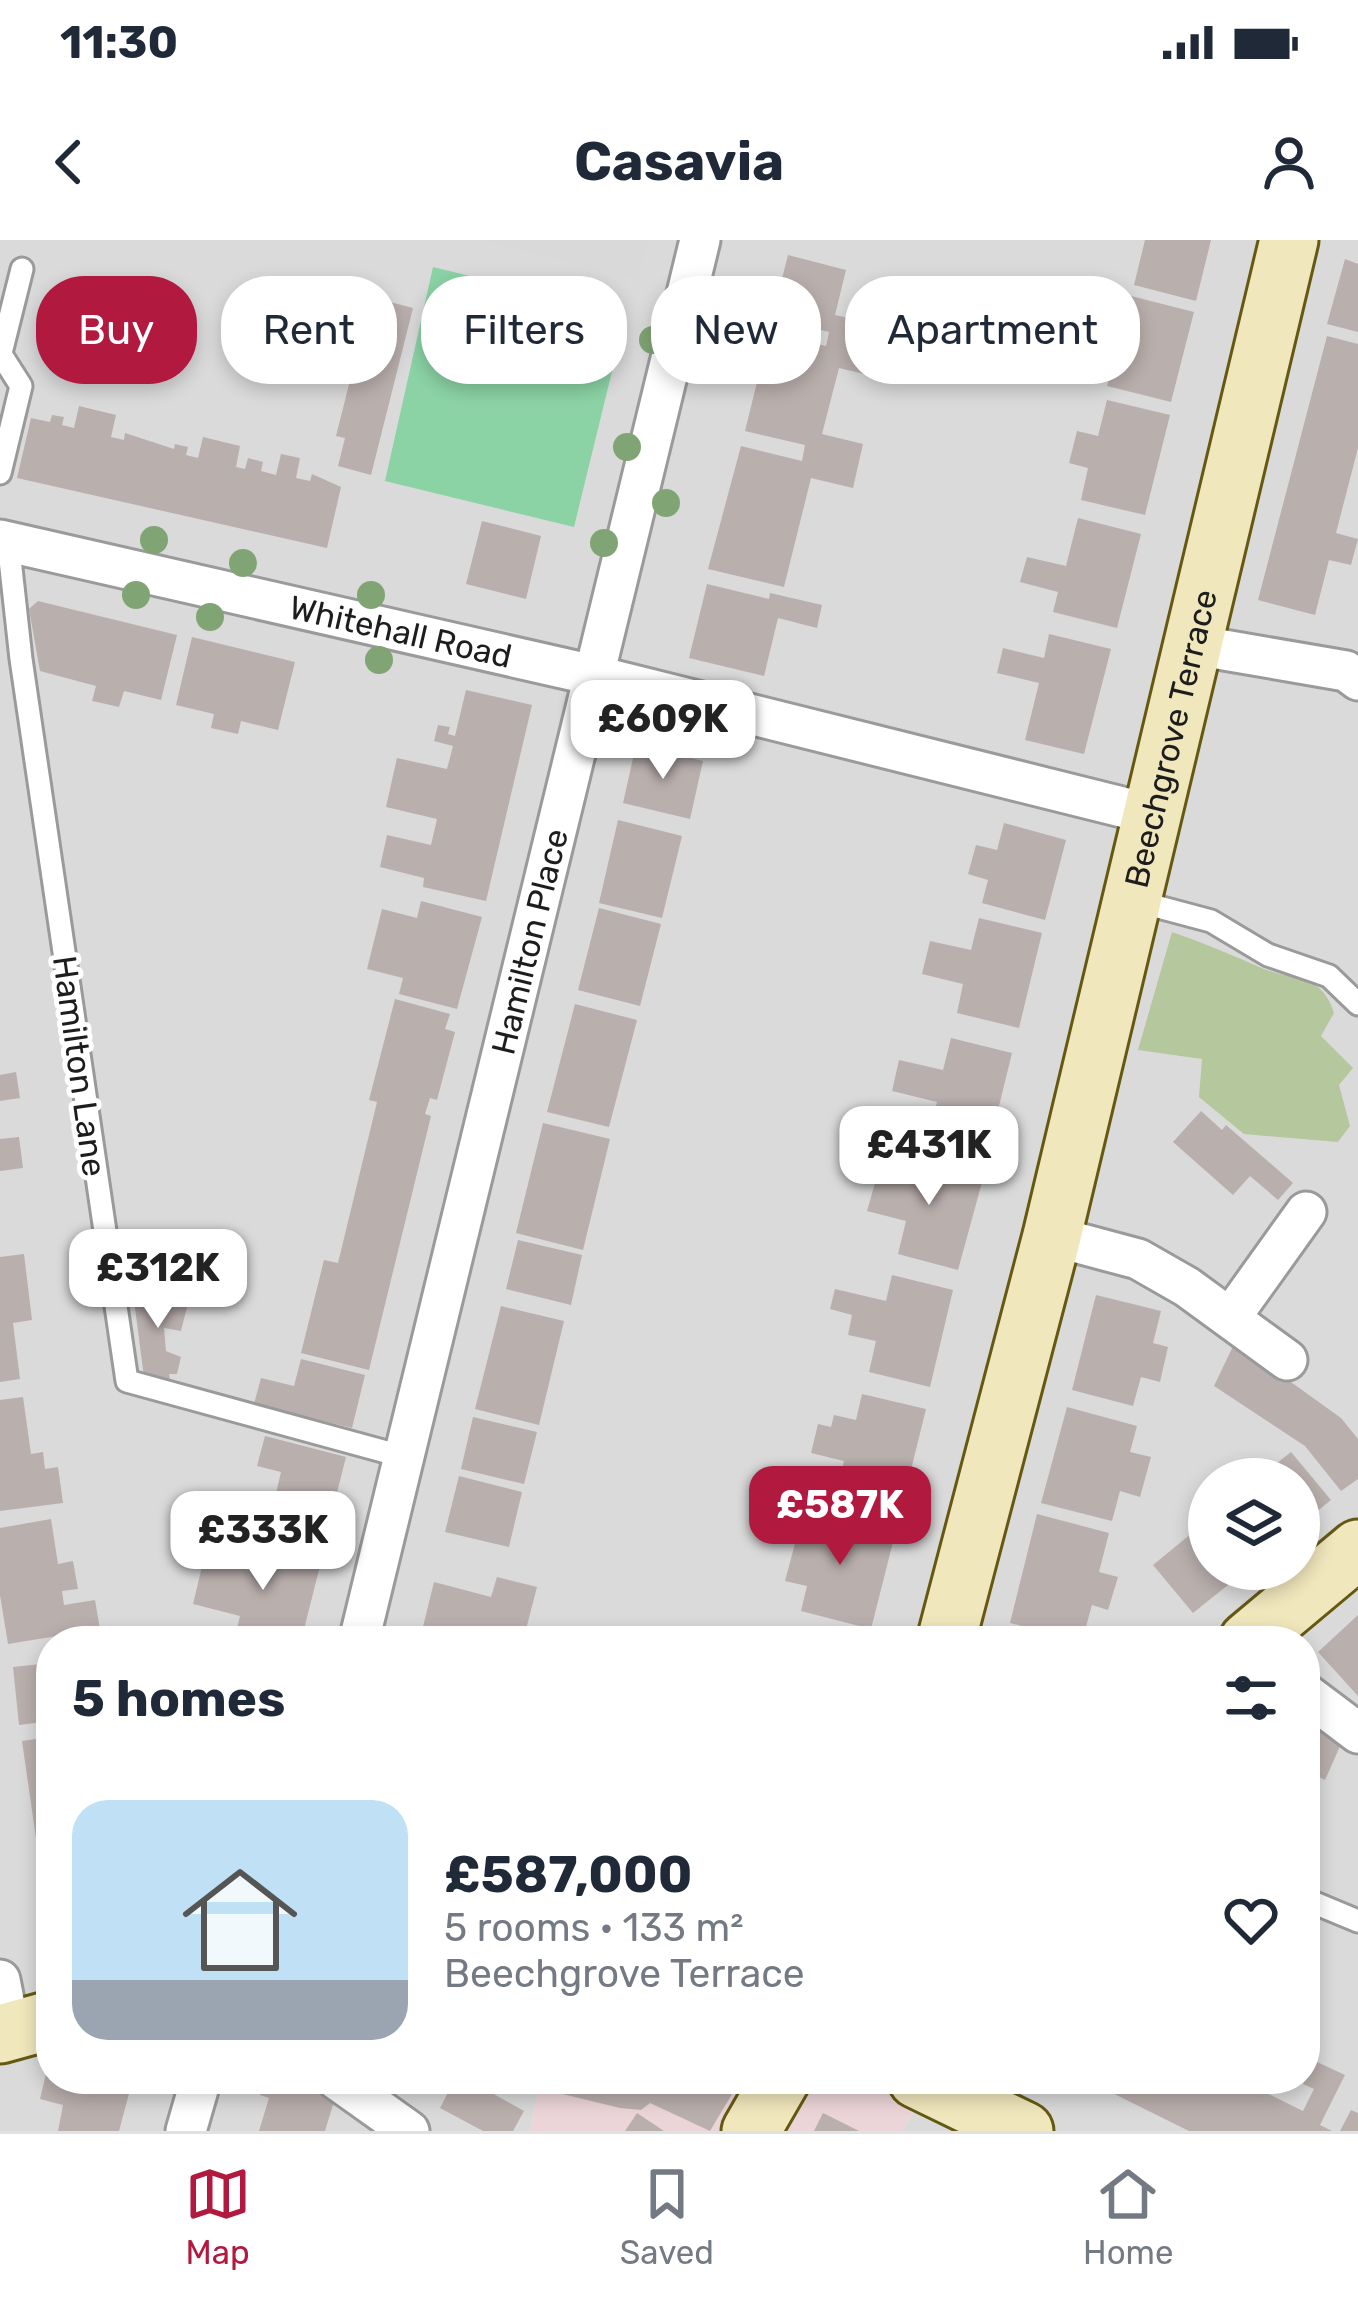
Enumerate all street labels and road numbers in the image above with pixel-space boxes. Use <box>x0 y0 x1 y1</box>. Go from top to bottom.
street label: Beechgrove Terrace <box>1117 586 1225 892</box>
street label: Whitehall Road <box>286 588 515 676</box>
street label: Hamilton Place <box>483 825 576 1058</box>
street label: Hamilton Lane <box>45 953 114 1179</box>

